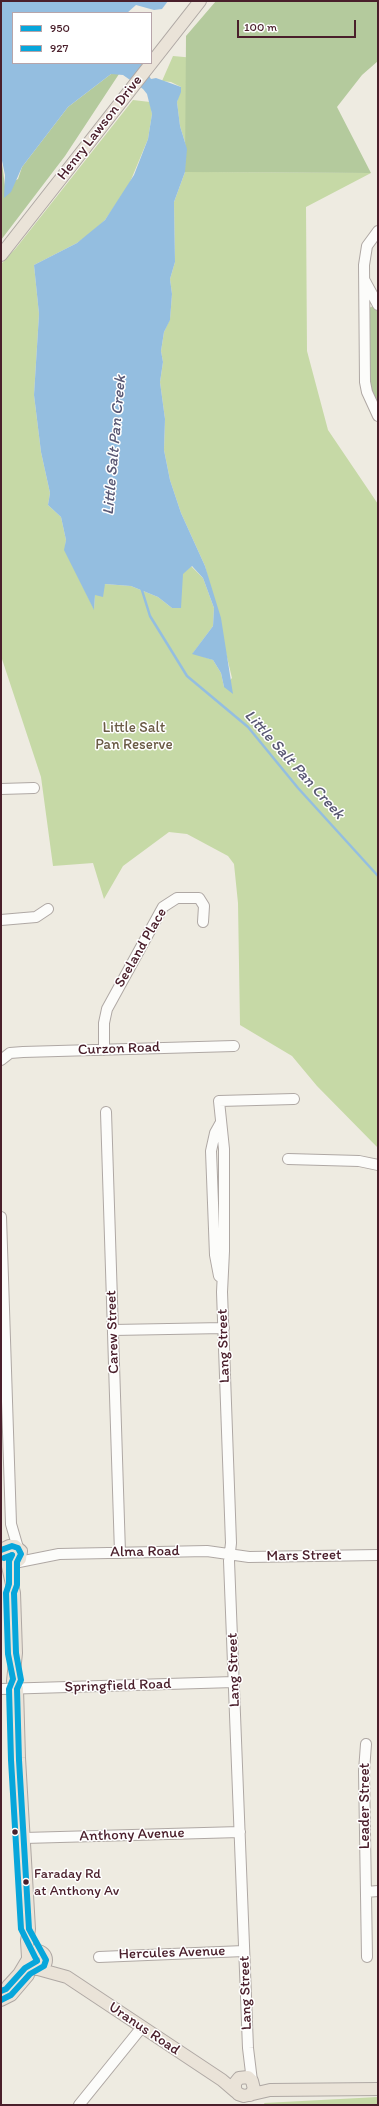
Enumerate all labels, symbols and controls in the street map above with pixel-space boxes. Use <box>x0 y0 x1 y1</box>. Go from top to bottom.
legend <box>12 12 152 64</box>
scale bar <box>239 12 358 38</box>
text: 100 m <box>244 20 277 34</box>
text: 950 <box>50 21 70 35</box>
text: 927 <box>50 41 69 55</box>
street label: Henry Lawson Drive <box>54 72 146 184</box>
water label: Little Salt Pan Creek <box>99 374 131 516</box>
water label: Little Salt Pan Creek <box>240 706 348 824</box>
park label: Little Salt Pan Reserve <box>95 719 173 754</box>
street label: Seeland Place <box>111 905 171 991</box>
street label: Curzon Road <box>78 1039 160 1059</box>
street label: Carew Street <box>103 1290 123 1374</box>
street label: Lang Street <box>214 1308 234 1384</box>
street label: Alma Road <box>110 1542 180 1562</box>
street label: Mars Street <box>266 1546 342 1566</box>
street label: Lang Street <box>224 1632 244 1708</box>
street label: Springfield Road <box>64 1675 172 1697</box>
street label: Leader Street <box>356 1763 374 1849</box>
street label: Anthony Avenue <box>79 1824 185 1846</box>
unlabelled marker <box>10 1827 20 1837</box>
place label: Faraday Rd at Anthony Av <box>34 1866 119 1898</box>
marker: Faraday Rd at Anthony Av <box>21 1877 31 1887</box>
street label: Hercules Avenue <box>118 1942 226 1964</box>
street label: Lang Street <box>236 1955 256 2031</box>
street label: Uranus Road <box>105 1999 183 2059</box>

